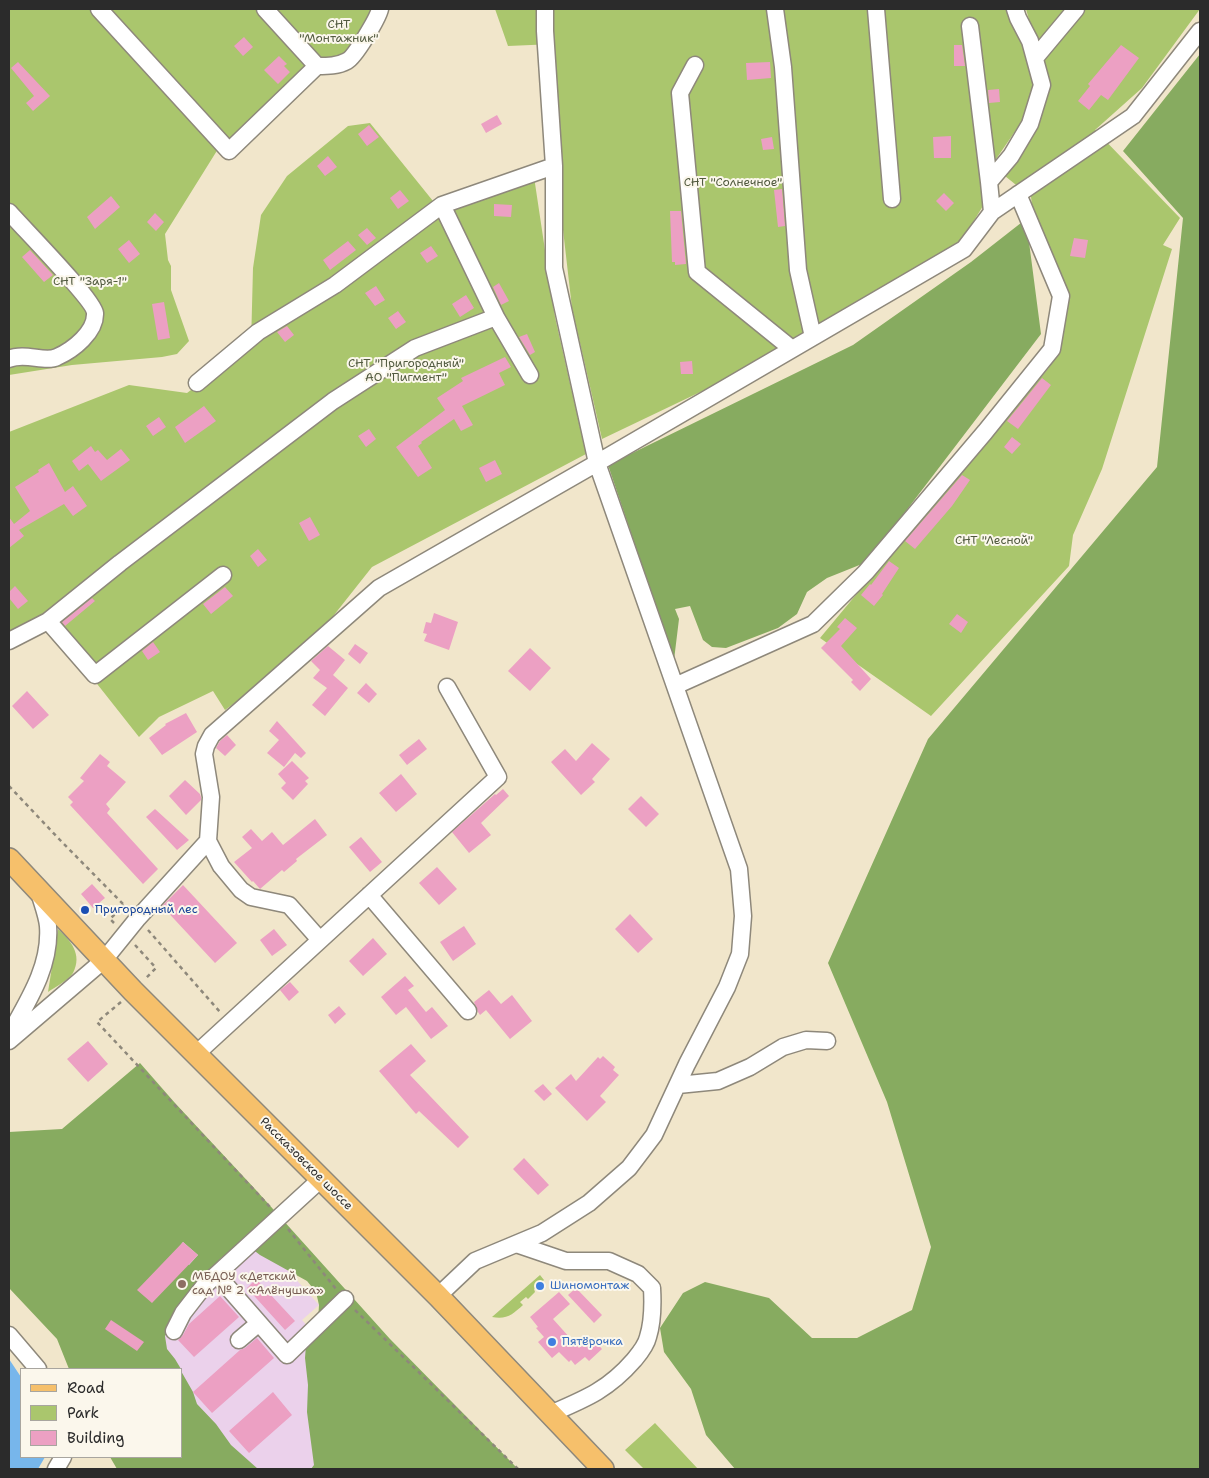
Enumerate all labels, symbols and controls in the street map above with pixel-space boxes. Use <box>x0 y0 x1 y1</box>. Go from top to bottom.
park label: СНТ "Монтажник" <box>299 18 379 46</box>
park label: СНТ "Солнечное" <box>684 176 782 190</box>
park label: СНТ "Заря-1" <box>53 275 127 289</box>
park label: СНТ "Пригородный" АО "Пигмент" <box>348 357 464 385</box>
park label: СНТ "Лесной" <box>955 534 1033 548</box>
place label: Пригородный лес <box>95 903 198 917</box>
marker: Пригородный лес <box>79 904 91 916</box>
street label: Рассказовское шоссе <box>257 1115 355 1213</box>
place label: МБДОУ «Детский сад № 2 «Алёнушка» <box>192 1270 324 1298</box>
marker: МБДОУ «Детский сад № 2 «Алёнушка» <box>176 1278 188 1290</box>
place label: Шиномонтаж <box>550 1279 629 1293</box>
marker: Шиномонтаж <box>534 1280 546 1292</box>
place label: Пятёрочка <box>562 1335 623 1349</box>
marker: Пятёрочка <box>546 1336 558 1348</box>
legend <box>20 1368 182 1458</box>
text: Road <box>67 1378 105 1398</box>
text: Park <box>67 1403 99 1423</box>
text: Building <box>67 1428 124 1448</box>

